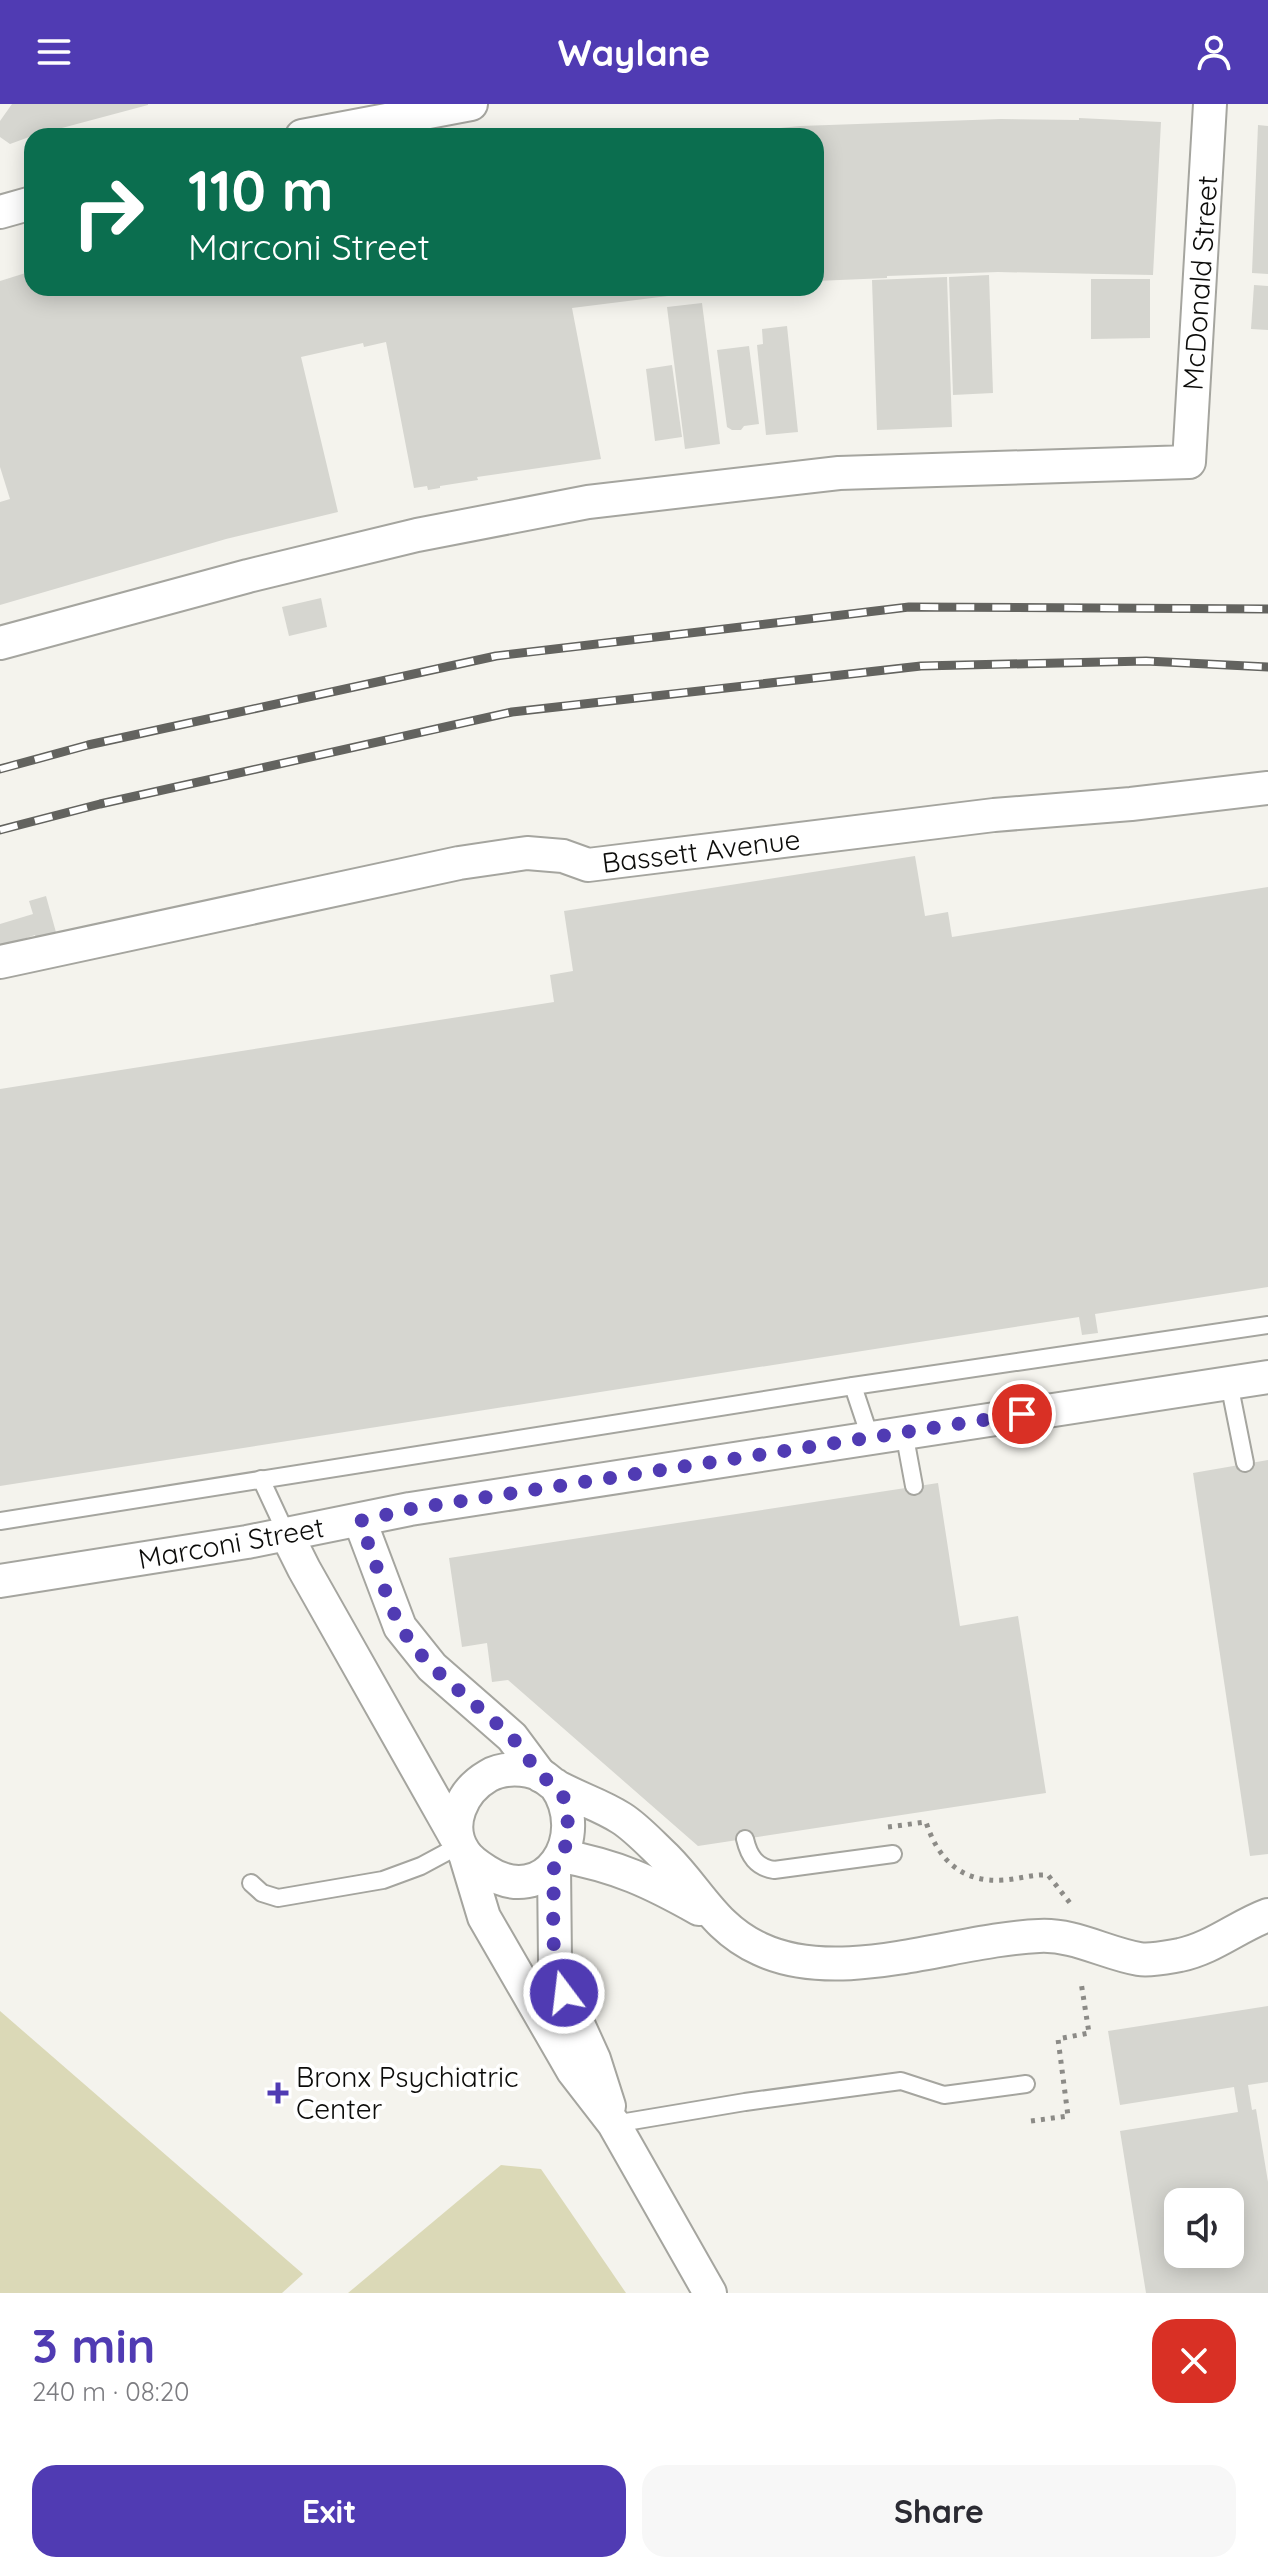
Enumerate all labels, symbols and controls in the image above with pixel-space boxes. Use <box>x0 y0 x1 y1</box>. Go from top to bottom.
icon: menu <box>32 30 76 74</box>
text: Waylane <box>558 30 710 75</box>
icon: person <box>1192 30 1236 74</box>
text: 110 m <box>188 155 333 225</box>
icon: right <box>56 160 160 264</box>
street label: McDonald Street <box>1175 174 1224 392</box>
text: Marconi Street <box>188 224 430 269</box>
street label: Bassett Avenue <box>600 821 802 880</box>
pin <box>988 1380 1056 1448</box>
icon: arrive <box>1000 1392 1044 1436</box>
street label: Marconi Street <box>135 1509 327 1576</box>
position arrow <box>522 1951 606 2035</box>
place label: Bronx Psychiatric Center <box>296 2059 518 2126</box>
marker: Bronx Psychiatric Center <box>267 2082 289 2104</box>
map controls <box>1164 2188 1244 2268</box>
button: sound <box>1164 2188 1244 2268</box>
text: 3 min <box>32 2315 155 2375</box>
button: close <box>1152 2319 1236 2403</box>
text: 240 m · 08:20 <box>32 2375 190 2408</box>
button: Exit <box>32 2465 626 2557</box>
button: Share <box>642 2465 1236 2557</box>

